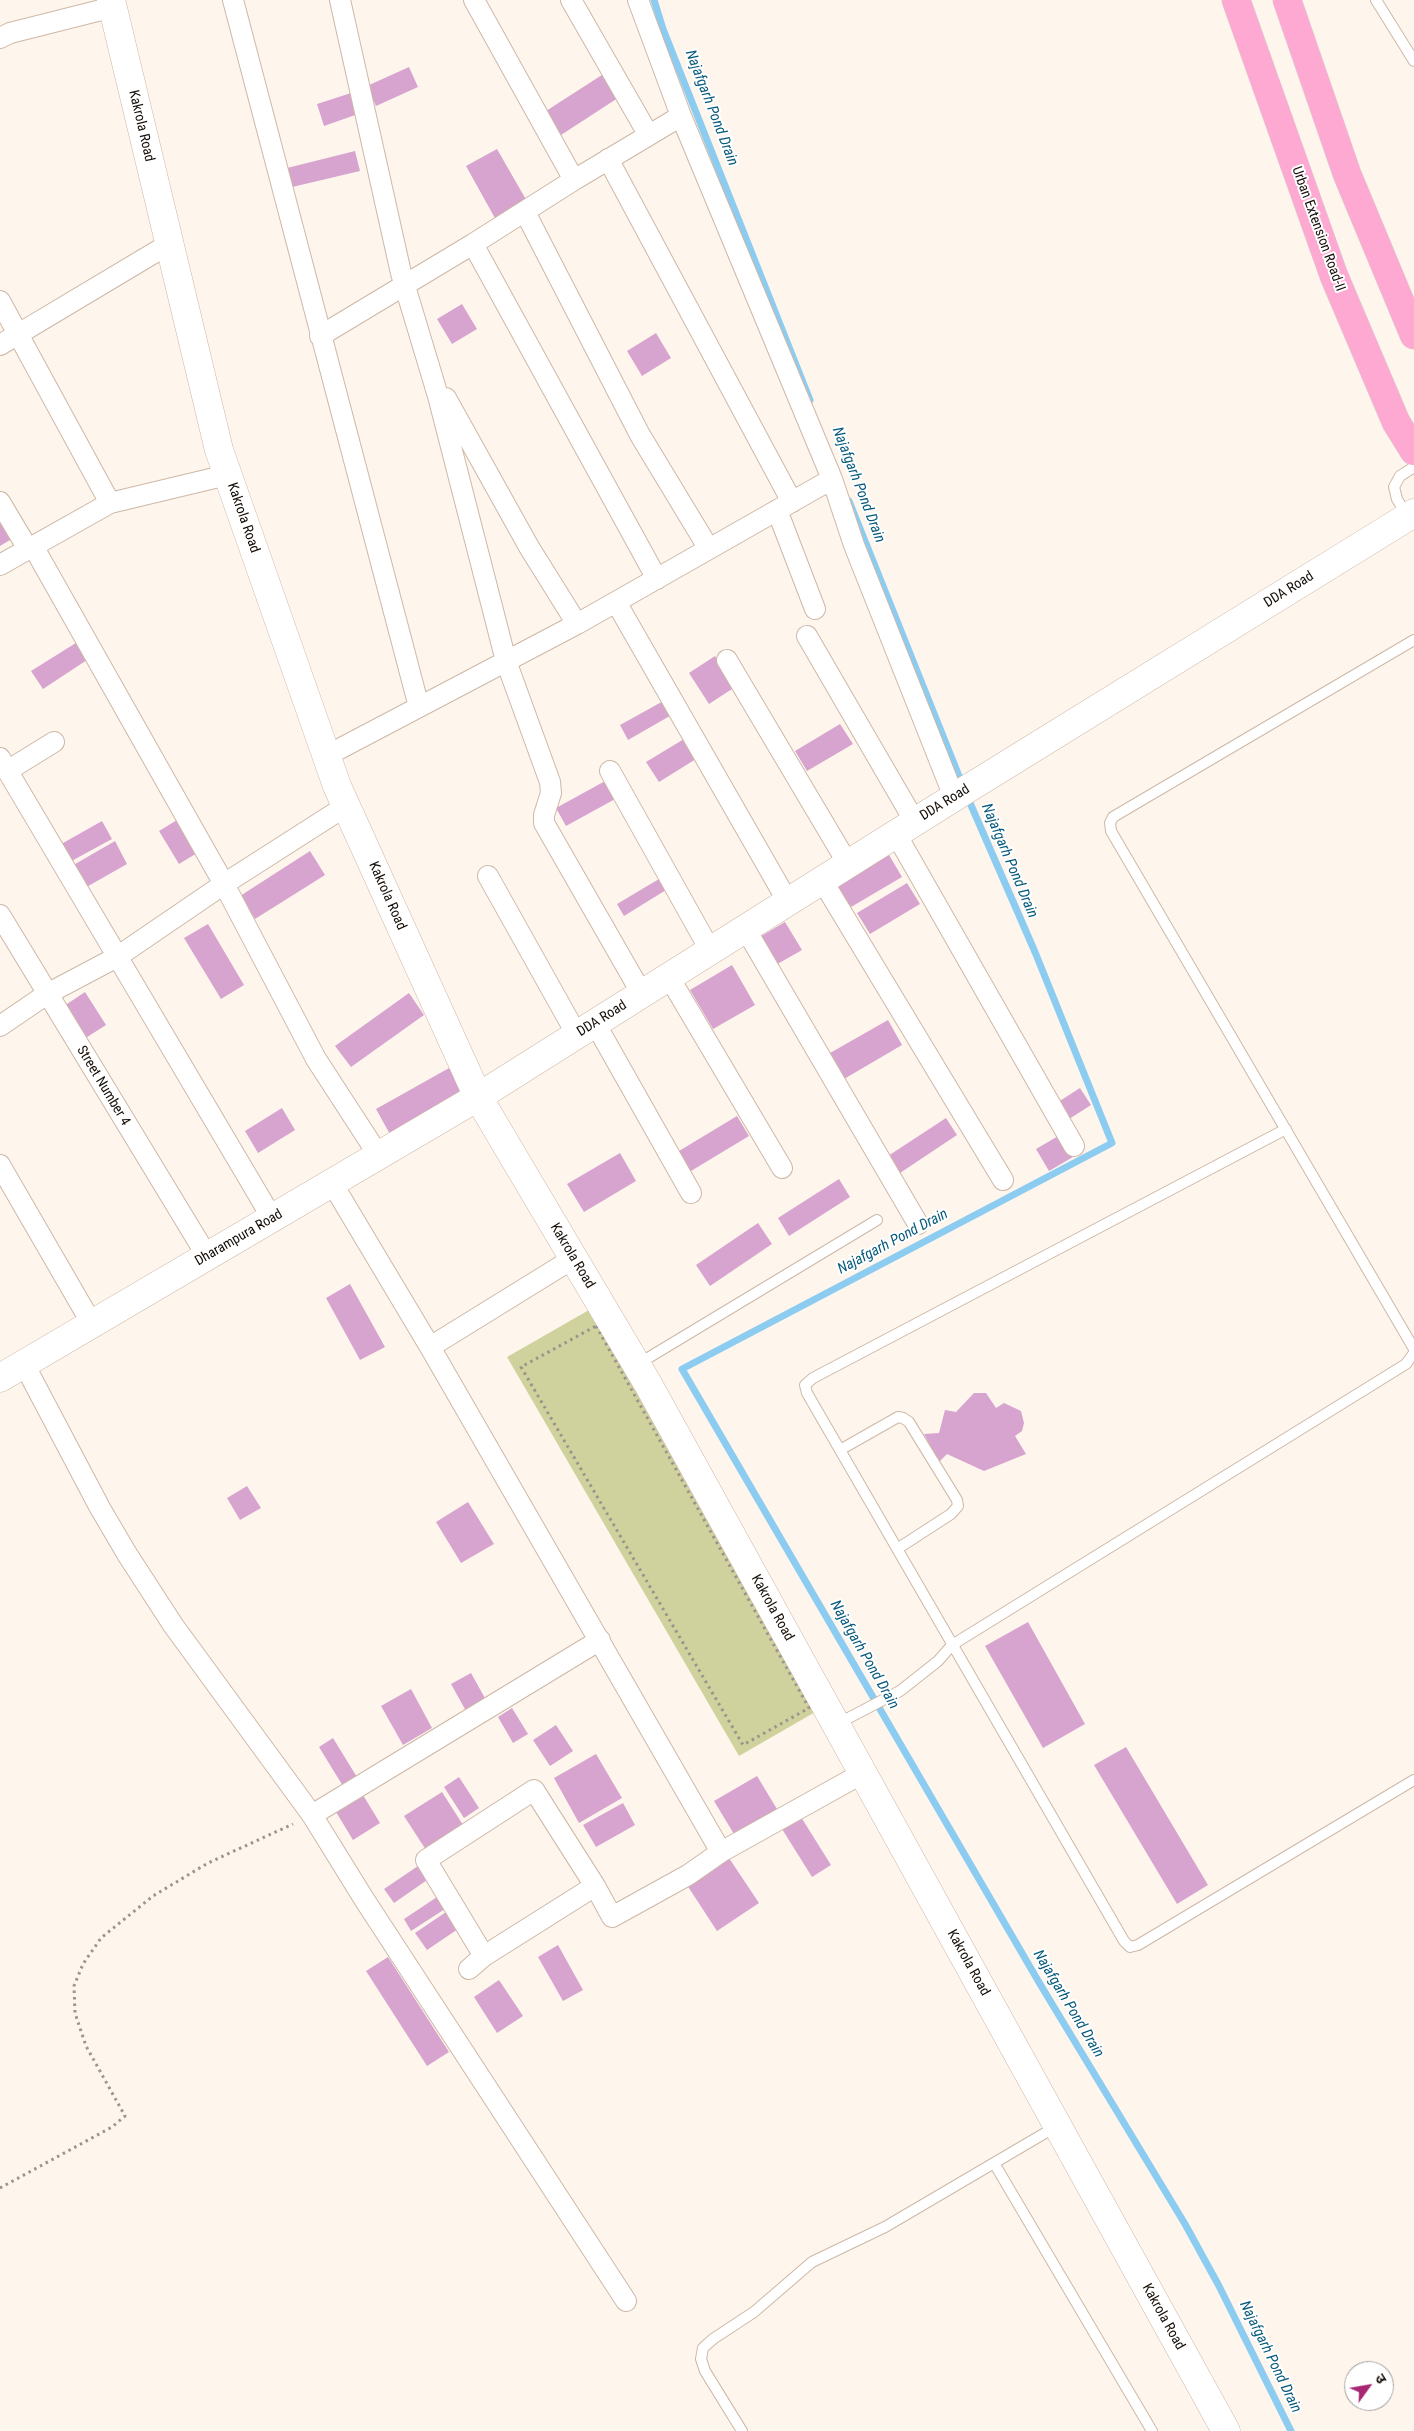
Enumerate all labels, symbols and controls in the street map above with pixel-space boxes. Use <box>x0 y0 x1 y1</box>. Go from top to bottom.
water label: Najafgarh Pond Drain <box>681 48 741 168</box>
street label: Kakrola Road <box>125 89 157 163</box>
street label: Urban Extension Road-II <box>1288 164 1348 294</box>
water label: Najafgarh Pond Drain <box>828 425 888 545</box>
street label: Kakrola Road <box>223 481 263 555</box>
street label: DDA Road <box>1261 568 1317 612</box>
street label: DDA Road <box>917 781 973 825</box>
water label: Najafgarh Pond Drain <box>977 801 1041 921</box>
street label: Kakrola Road <box>364 859 410 933</box>
street label: DDA Road <box>574 997 630 1041</box>
street label: Street Number 4 <box>73 1043 133 1129</box>
water label: Najafgarh Pond Drain <box>835 1205 951 1279</box>
street label: Dharampura Road <box>192 1206 286 1270</box>
street label: Kakrola Road <box>546 1220 598 1292</box>
street label: Kakrola Road <box>747 1572 797 1644</box>
water label: Najafgarh Pond Drain <box>826 1597 902 1713</box>
street label: Kakrola Road <box>943 1927 993 1999</box>
water label: Najafgarh Pond Drain <box>1029 1947 1107 2061</box>
street label: Kakrola Road <box>1138 2281 1188 2353</box>
water label: Najafgarh Pond Drain <box>1235 2298 1305 2416</box>
north arrow <box>1344 2361 1394 2411</box>
text: उ <box>1372 2371 1390 2386</box>

